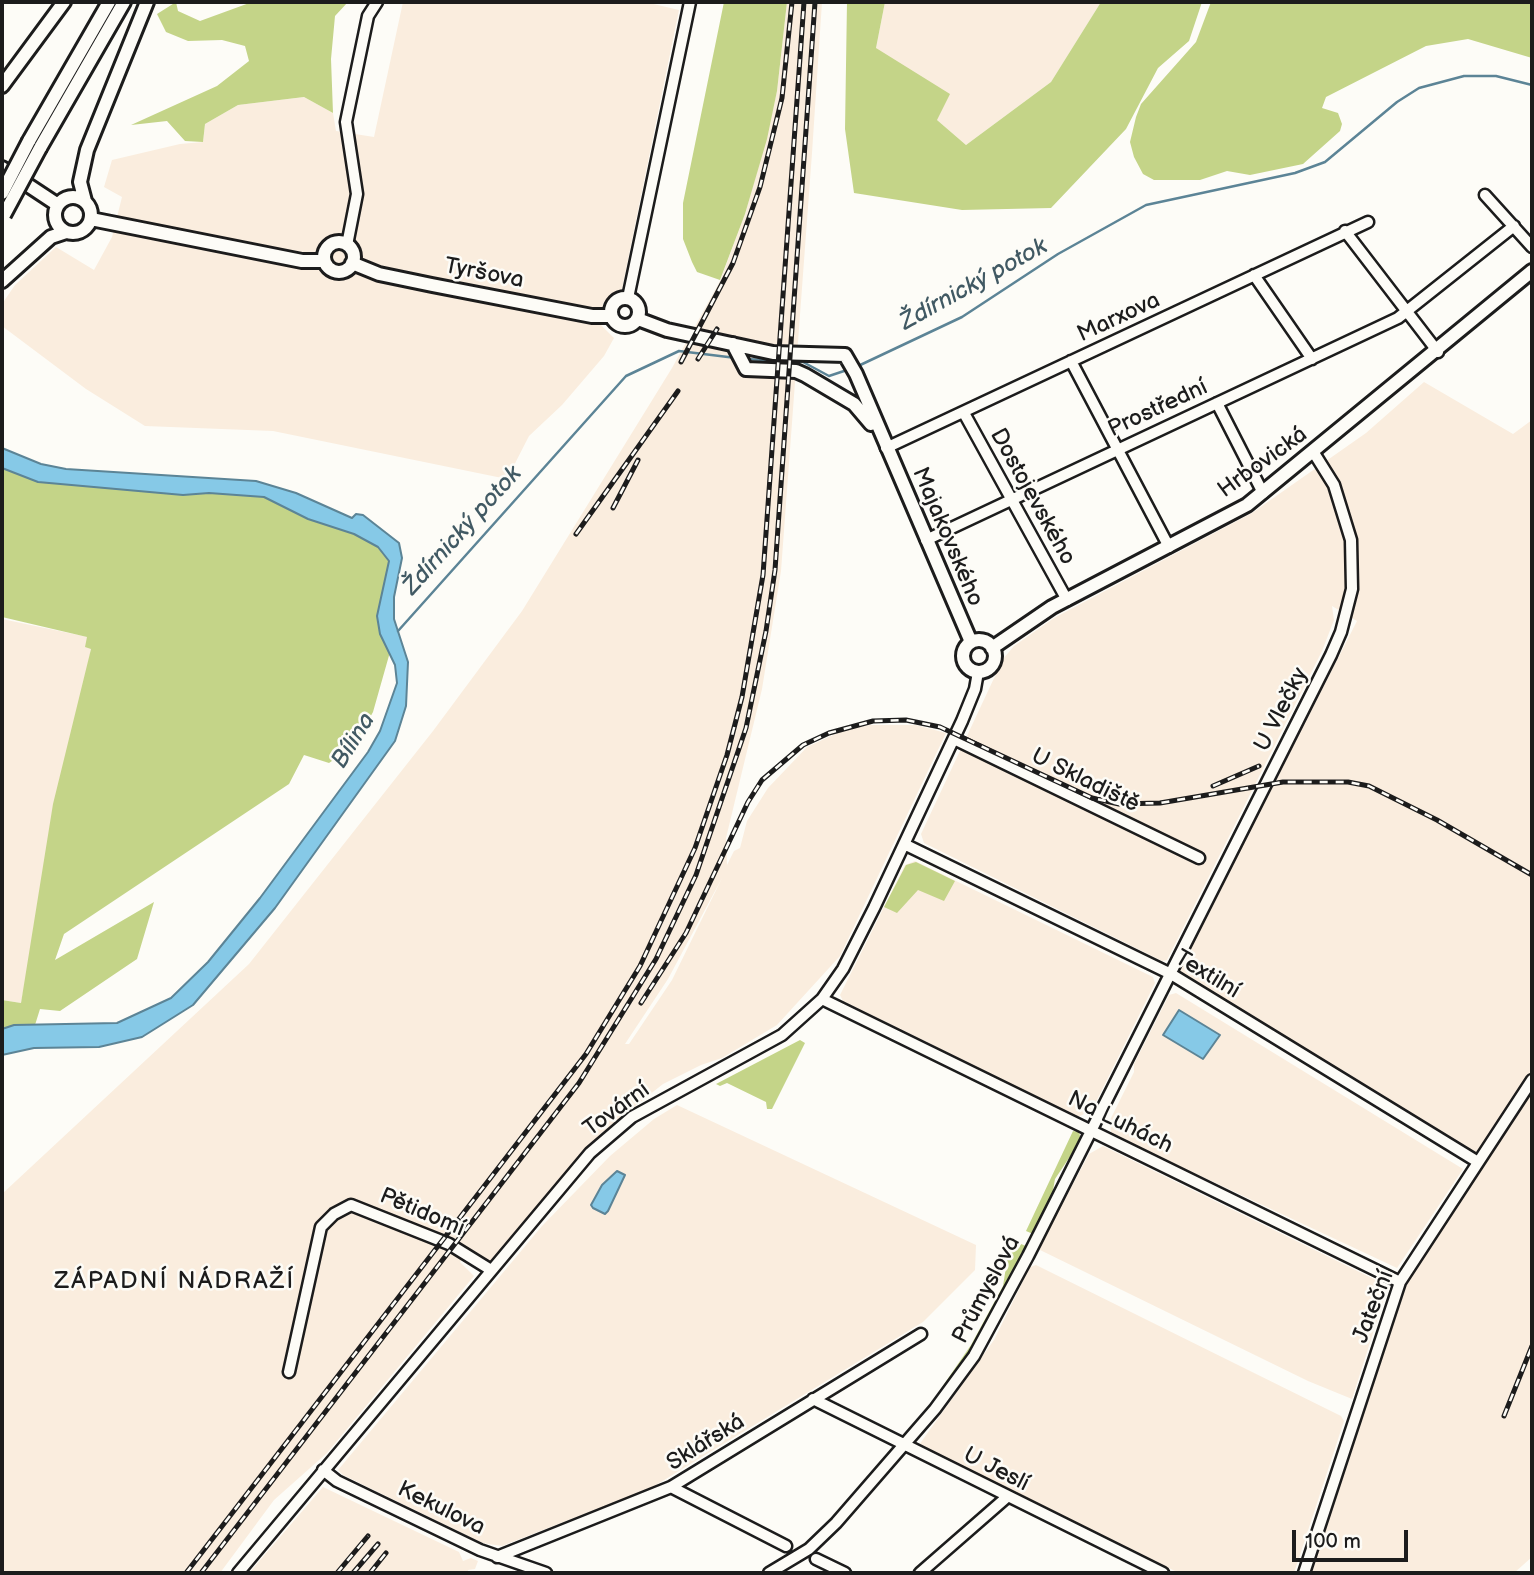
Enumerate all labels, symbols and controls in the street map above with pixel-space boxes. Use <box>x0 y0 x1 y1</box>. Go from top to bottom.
water label: Ždírnický potok <box>895 233 1053 337</box>
street label: Tyršova <box>442 253 526 295</box>
street label: Marxova <box>1073 287 1165 349</box>
street label: Prostřední <box>1104 374 1212 444</box>
street label: Hrbovická <box>1213 421 1313 505</box>
street label: Dostojevského <box>983 424 1081 570</box>
water label: Ždírnický potok <box>398 461 528 601</box>
street label: Majakovského <box>905 463 989 611</box>
street label: U Vlečky <box>1249 663 1315 757</box>
water label: Bílina <box>326 708 382 774</box>
street label: U Skladiště <box>1027 743 1143 819</box>
street label: Textilní <box>1169 945 1245 1005</box>
street label: Tovární <box>579 1077 655 1143</box>
street label: Na Luhách <box>1063 1086 1177 1160</box>
street label: Pětidomí <box>375 1183 469 1243</box>
street label: Průmyslová <box>947 1231 1027 1349</box>
street label: Jateční <box>1348 1267 1400 1347</box>
district label: ZÁPADNÍ NÁDRAŽÍ <box>56 1268 294 1296</box>
street label: Sklářská <box>662 1408 750 1478</box>
street label: U Jeslí <box>958 1442 1034 1498</box>
street label: Kekulova <box>393 1476 489 1542</box>
scale bar <box>1296 1516 1412 1560</box>
text: 100 m <box>1305 1529 1361 1554</box>

